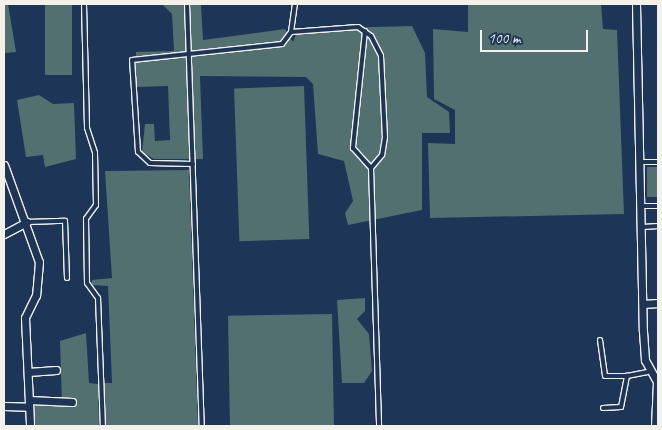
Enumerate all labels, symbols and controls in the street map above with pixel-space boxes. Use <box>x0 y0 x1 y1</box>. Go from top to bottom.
scale bar <box>482 20 590 52</box>
text: 100 m <box>488 29 520 48</box>

